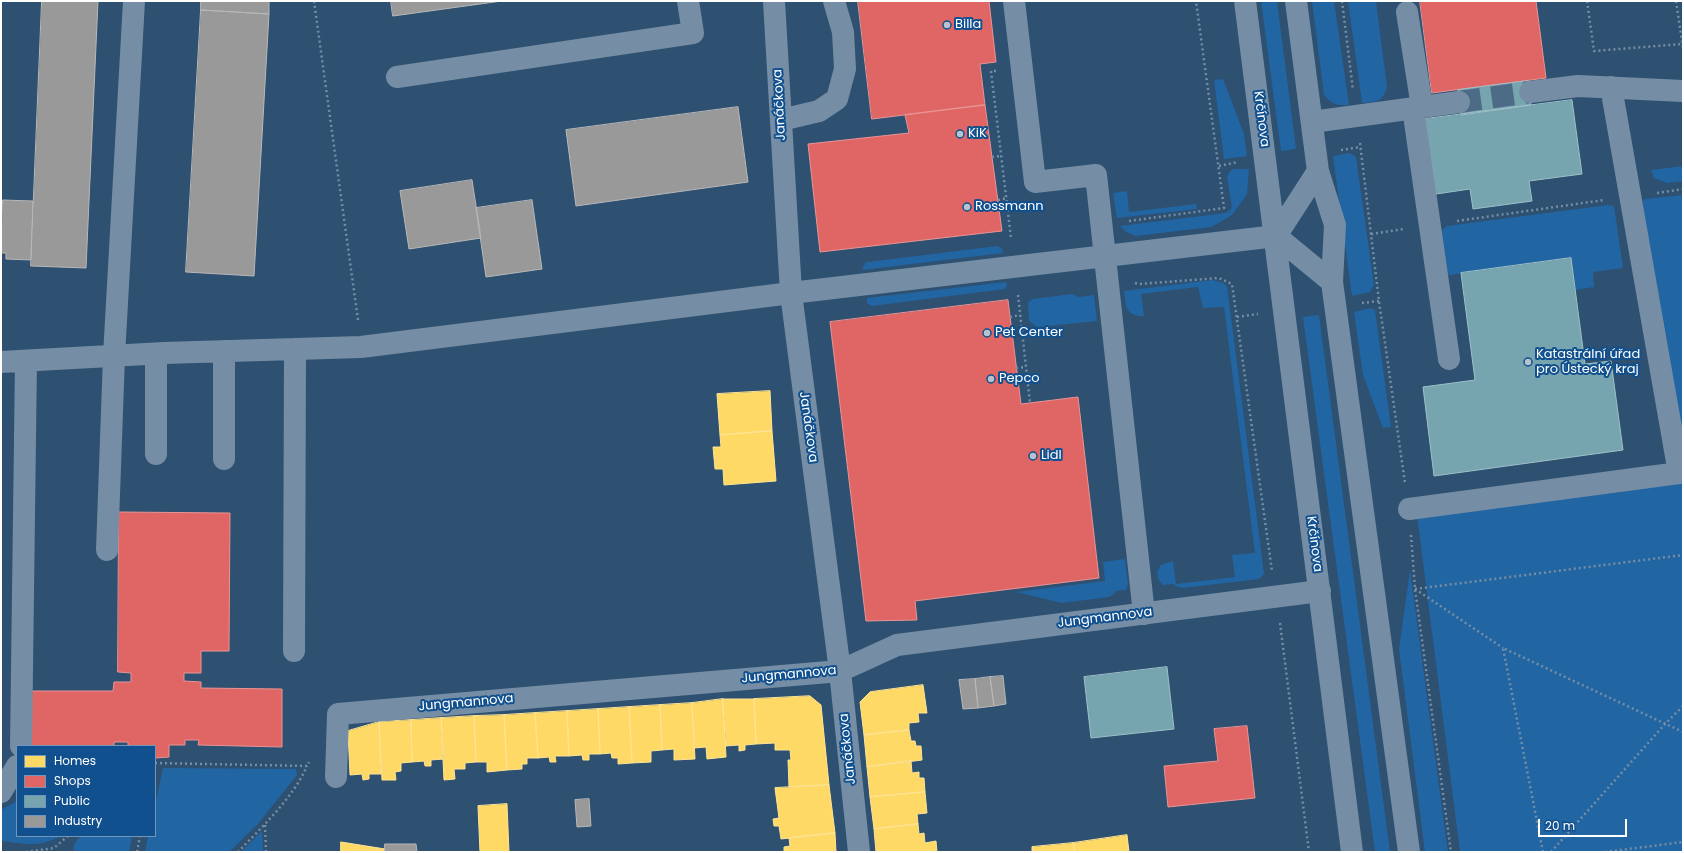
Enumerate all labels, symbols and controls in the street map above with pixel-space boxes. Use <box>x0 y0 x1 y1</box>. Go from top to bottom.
place label: Billa <box>955 17 981 33</box>
marker: Billa <box>942 20 952 30</box>
street label: Janáčkova <box>770 69 790 141</box>
street label: Krčínova <box>1250 90 1272 148</box>
place label: KiK <box>968 126 987 142</box>
marker: KiK <box>955 129 965 139</box>
place label: Rossmann <box>975 199 1044 215</box>
marker: Rossmann <box>962 202 972 212</box>
place label: Pet Center <box>995 325 1063 341</box>
marker: Pet Center <box>982 328 992 338</box>
place label: Katastrální úřad pro Ústecký kraj <box>1536 347 1640 378</box>
marker: Katastrální úřad pro Ústecký kraj <box>1523 357 1533 367</box>
place label: Pepco <box>999 371 1040 387</box>
marker: Pepco <box>986 374 996 384</box>
street label: Janáčkova <box>795 390 821 464</box>
place label: Lidl <box>1041 448 1062 464</box>
marker: Lidl <box>1028 451 1038 461</box>
street label: Krčínova <box>1303 515 1325 573</box>
street label: Jungmannova <box>1057 604 1153 632</box>
street label: Jungmannova <box>741 663 837 687</box>
street label: Jungmannova <box>418 691 514 715</box>
street label: Janáčkova <box>836 712 860 786</box>
legend <box>16 745 156 837</box>
text: Homes <box>54 752 96 769</box>
text: Shops <box>54 772 91 789</box>
text: Public <box>54 792 90 809</box>
scale bar <box>1540 811 1629 837</box>
text: Industry <box>54 812 102 829</box>
text: 20 m <box>1545 817 1575 834</box>

